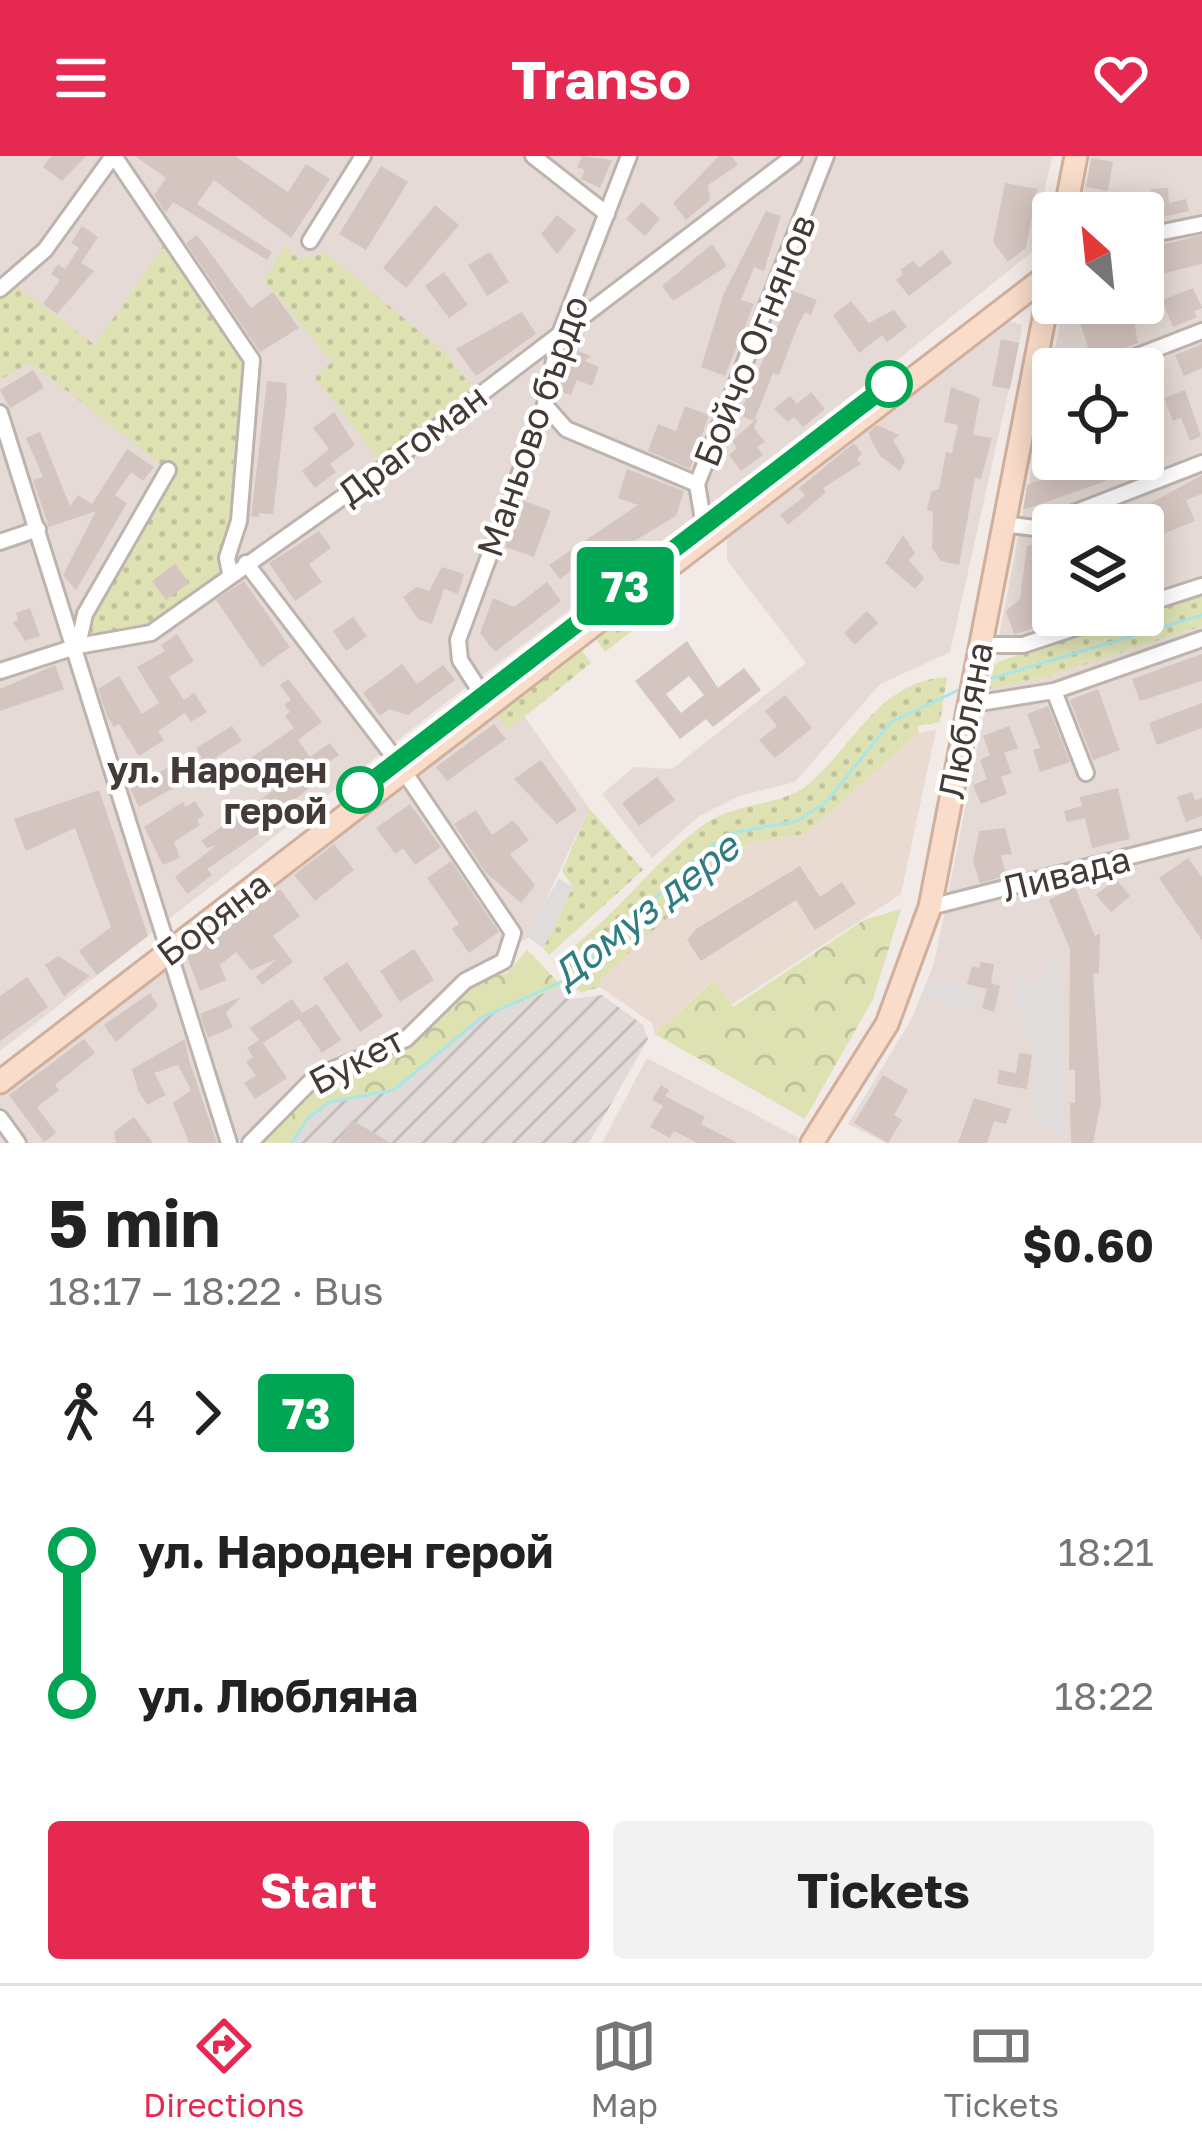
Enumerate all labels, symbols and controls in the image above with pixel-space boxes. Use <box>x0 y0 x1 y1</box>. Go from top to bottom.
icon: menu <box>48 45 114 111</box>
icon: heart <box>1088 45 1154 111</box>
text: Transo <box>511 46 691 111</box>
north arrow <box>1032 192 1164 324</box>
map controls <box>1032 192 1164 636</box>
street label: Бойчо Огнянов <box>684 208 824 472</box>
street label: Маньово бърдо <box>467 290 597 562</box>
button: locate <box>1032 348 1164 480</box>
unlabelled marker <box>867 362 911 406</box>
street label: Драгоман <box>329 374 495 514</box>
button: layers <box>1032 504 1164 636</box>
line badge: 73 <box>571 547 679 625</box>
text: 73 <box>601 561 649 611</box>
street label: Любляна <box>929 638 1001 802</box>
place label: ул. Народен герой <box>107 748 327 832</box>
marker: ул. Народен герой <box>338 768 382 812</box>
water label: Домуз дере <box>542 821 749 998</box>
street label: Ливада <box>997 836 1135 910</box>
street label: Боряна <box>148 862 278 974</box>
street label: Букет <box>301 1017 411 1103</box>
text: 5 min <box>48 1182 221 1262</box>
text: $0.60 <box>1022 1218 1154 1272</box>
text: 18:17 – 18:22 · Bus <box>48 1267 383 1314</box>
icon: walk <box>48 1380 114 1446</box>
icon: forward <box>174 1380 240 1446</box>
text: 73 <box>282 1388 330 1438</box>
text: 4 <box>132 1390 156 1437</box>
text: ул. Народен герой <box>138 1524 553 1578</box>
text: 18:21 <box>1058 1528 1154 1575</box>
text: ул. Любляна <box>138 1668 418 1722</box>
text: 18:22 <box>1054 1672 1154 1719</box>
button: Start <box>48 1821 589 1959</box>
button: Tickets <box>613 1821 1154 1959</box>
tab: Directions <box>143 2013 304 2124</box>
tab: Map <box>590 2013 658 2124</box>
tab: Tickets <box>944 2013 1059 2124</box>

